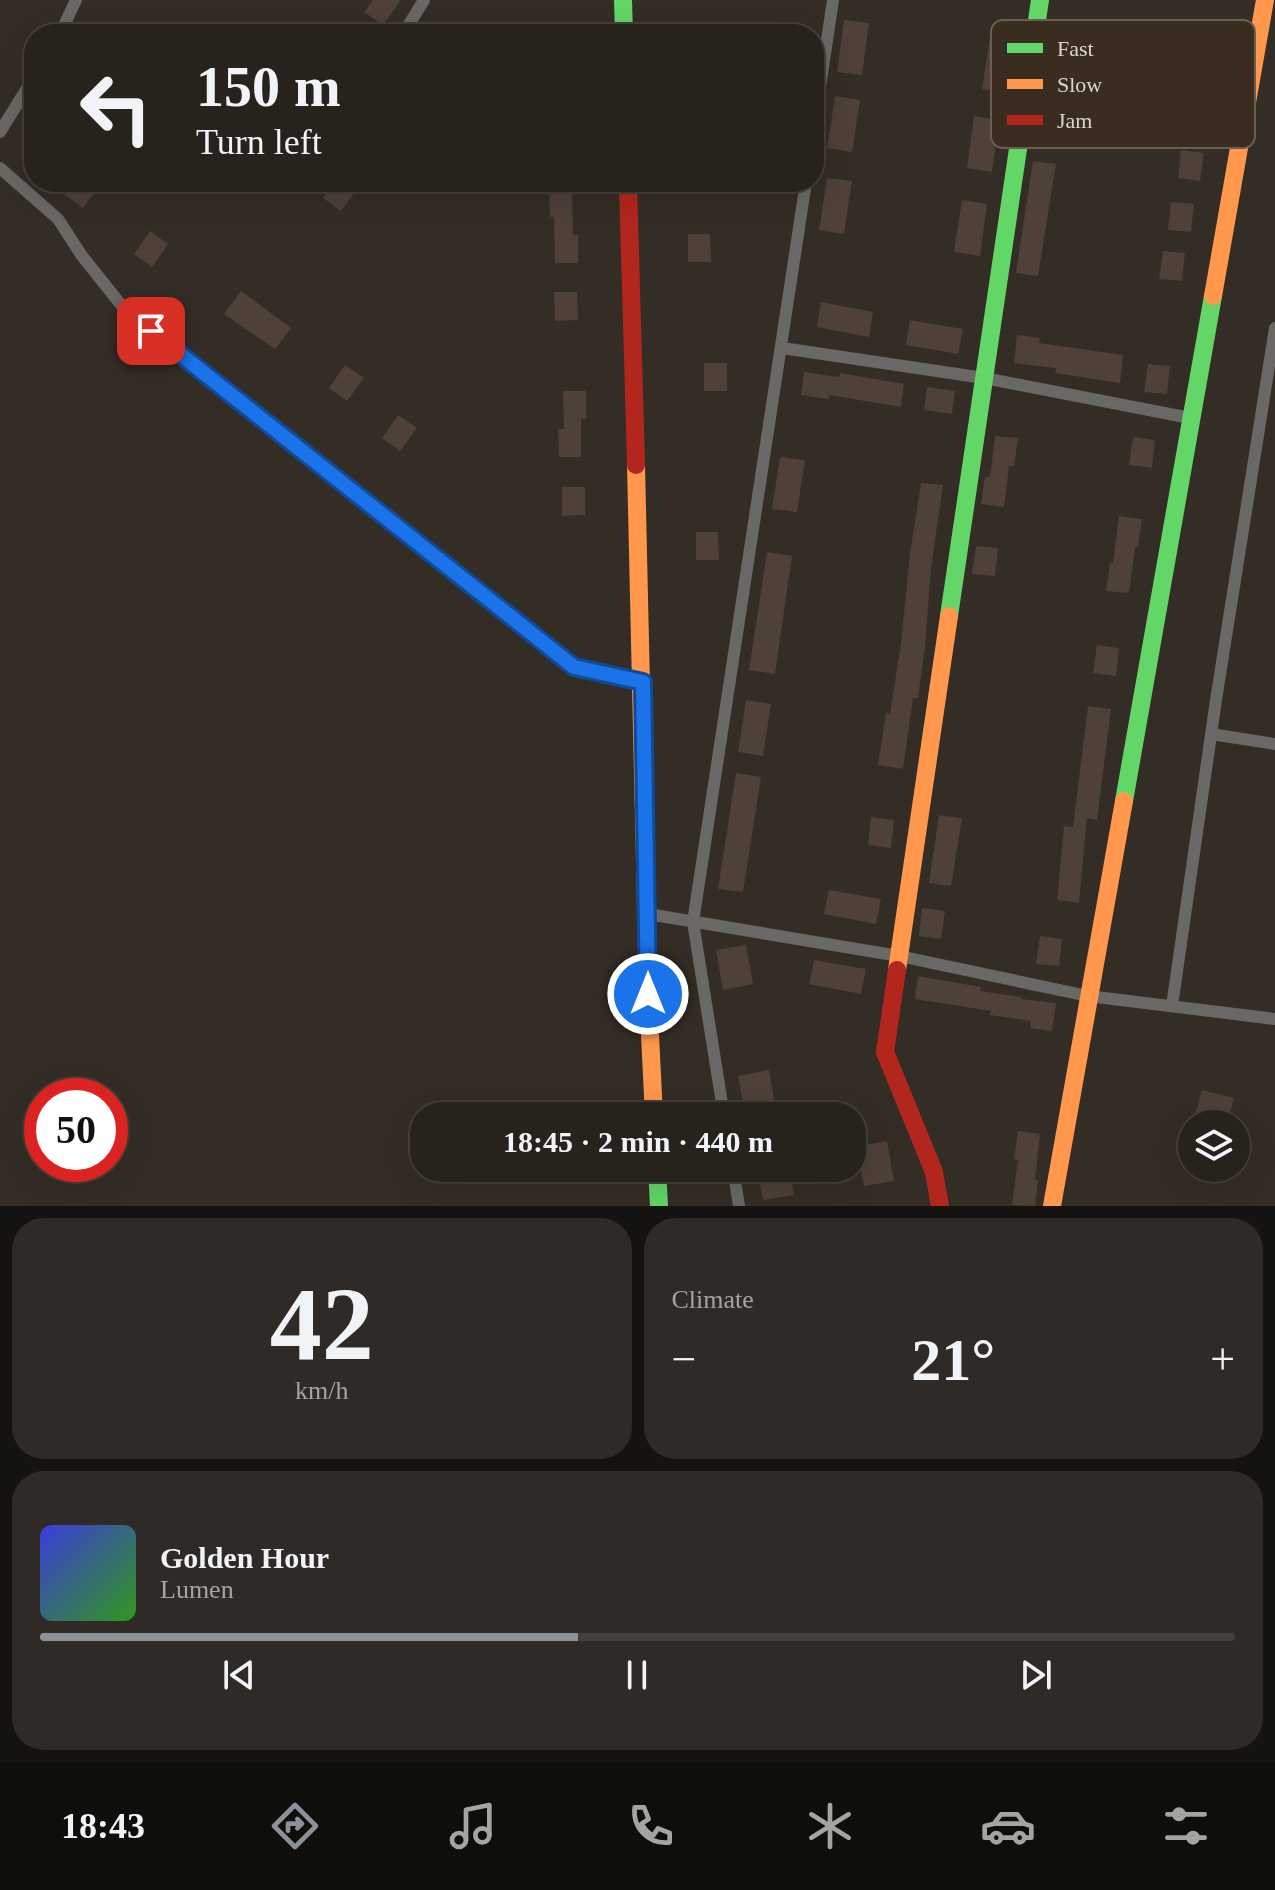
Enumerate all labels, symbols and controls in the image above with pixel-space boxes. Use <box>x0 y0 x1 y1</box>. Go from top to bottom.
legend <box>991 20 1255 148</box>
text: Fast <box>1057 36 1094 61</box>
icon: left <box>64 56 168 160</box>
text: 150 m <box>196 56 341 118</box>
text: Slow <box>1057 72 1102 97</box>
text: Jam <box>1057 108 1092 133</box>
text: Turn left <box>196 122 322 162</box>
pin <box>117 297 185 365</box>
icon: arrive <box>129 309 173 353</box>
position arrow <box>606 952 690 1036</box>
speed limit sign: 50 <box>24 1078 128 1182</box>
map controls <box>1178 1110 1250 1182</box>
button: layers <box>1178 1110 1250 1182</box>
text: 18:45 · 2 min · 440 m <box>503 1125 773 1158</box>
text: 42 <box>270 1266 374 1381</box>
text: Climate <box>672 1285 754 1314</box>
text: 21° <box>911 1327 995 1393</box>
text: − <box>672 1335 696 1384</box>
text: + <box>1210 1335 1235 1384</box>
text: km/h <box>295 1376 348 1405</box>
text: Golden Hour <box>160 1541 329 1574</box>
text: Lumen <box>160 1575 234 1604</box>
icon: previous <box>217 1653 261 1697</box>
icon: pause <box>615 1653 659 1697</box>
icon: next <box>1014 1653 1058 1697</box>
icon: directions <box>267 1798 323 1854</box>
icon: music <box>445 1798 501 1854</box>
icon: phone <box>623 1798 679 1854</box>
icon: climate <box>802 1798 858 1854</box>
icon: car <box>980 1798 1036 1854</box>
icon: filters <box>1158 1798 1214 1854</box>
text: 18:43 <box>61 1806 145 1846</box>

